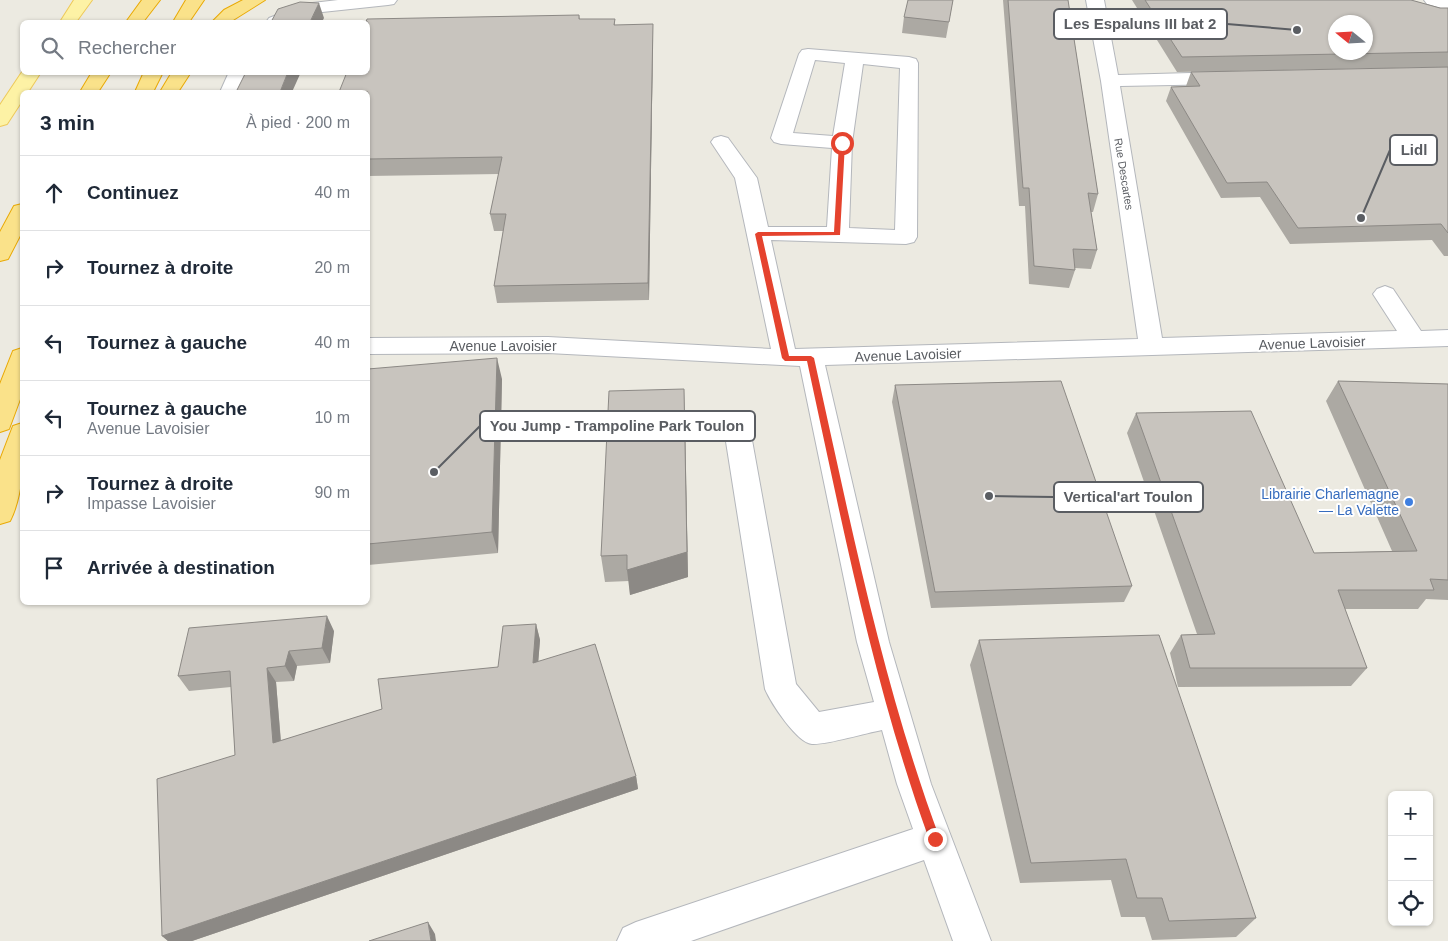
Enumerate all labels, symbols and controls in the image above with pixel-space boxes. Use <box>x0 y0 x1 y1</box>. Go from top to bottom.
callout: Les Espaluns III bat 2 <box>1054 9 1227 39</box>
text: Les Espaluns III bat 2 <box>1064 15 1216 32</box>
north arrow <box>1328 15 1373 60</box>
search box <box>20 20 370 75</box>
icon: search <box>38 34 66 62</box>
text: Rechercher <box>78 37 176 58</box>
text: 3 min <box>40 111 95 134</box>
text: À pied · 200 m <box>246 114 350 131</box>
route start <box>831 132 854 155</box>
callout: Lidl <box>1390 135 1437 165</box>
street label: Rue Descartes <box>1112 137 1136 211</box>
text: Lidl <box>1401 141 1427 158</box>
icon: ahead <box>40 179 68 207</box>
text: Continuez <box>87 182 179 203</box>
text: 40 m <box>314 184 350 201</box>
icon: right <box>40 254 68 282</box>
text: Tournez à droite <box>87 257 233 278</box>
text: 20 m <box>314 259 350 276</box>
icon: left <box>40 329 68 357</box>
text: Tournez à gauche <box>87 332 247 353</box>
street label: Avenue Lavoisier <box>1258 333 1366 353</box>
text: 40 m <box>314 334 350 351</box>
street label: Avenue Lavoisier <box>449 338 557 354</box>
street label: Avenue Lavoisier <box>854 345 962 365</box>
text: Tournez à gauche <box>87 398 247 419</box>
icon: left <box>40 404 68 432</box>
text: 10 m <box>314 409 350 426</box>
callout: You Jump - Trampoline Park Toulon <box>480 411 755 441</box>
text: You Jump - Trampoline Park Toulon <box>490 417 744 434</box>
text: Avenue Lavoisier <box>87 420 209 437</box>
text: Tournez à droite <box>87 473 233 494</box>
icon: right <box>40 479 68 507</box>
callout: Vertical'art Toulon <box>1054 482 1203 512</box>
text: 90 m <box>314 484 350 501</box>
place label: Librairie Charlemagne — La Valette <box>1261 486 1399 518</box>
text: Vertical'art Toulon <box>1063 488 1193 505</box>
text: Impasse Lavoisier <box>87 495 216 512</box>
marker: Librairie Charlemagne — La Valette <box>1403 496 1415 508</box>
icon: arrive <box>40 554 68 582</box>
text: Arrivée à destination <box>87 557 275 578</box>
map controls <box>1388 791 1433 926</box>
button: + <box>1388 791 1433 836</box>
route end <box>924 828 947 851</box>
button: − <box>1388 836 1433 881</box>
button: locate <box>1388 881 1433 926</box>

